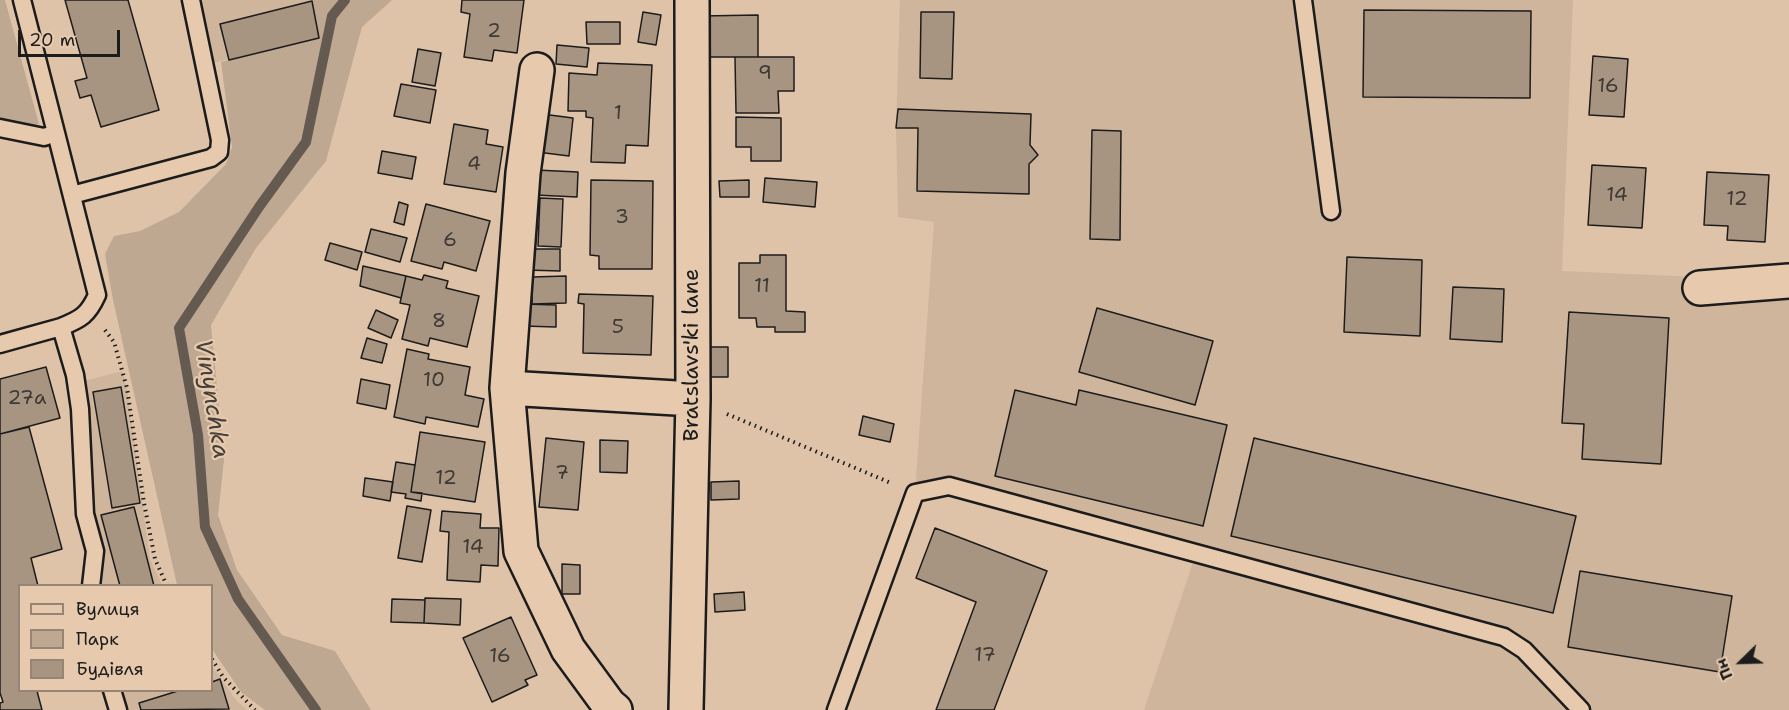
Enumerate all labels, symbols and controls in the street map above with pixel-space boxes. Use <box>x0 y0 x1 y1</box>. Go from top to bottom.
scale bar <box>21 18 123 56</box>
house number: 2 <box>487 20 501 44</box>
text: 20 m <box>29 28 75 52</box>
house number: 9 <box>758 62 772 86</box>
house number: 16 <box>1597 75 1619 99</box>
house number: 1 <box>614 102 622 126</box>
house number: 4 <box>467 153 481 177</box>
house number: 14 <box>1606 184 1628 208</box>
house number: 12 <box>1726 188 1748 212</box>
house number: 3 <box>615 206 629 230</box>
house number: 6 <box>443 229 457 253</box>
street label: Bratslavs'ki lane <box>679 269 705 441</box>
house number: 11 <box>754 275 770 299</box>
house number: 8 <box>432 310 446 334</box>
house number: 5 <box>612 316 624 340</box>
water label: Vinynchka <box>187 337 235 461</box>
house number: 10 <box>423 369 445 393</box>
house number: 27а <box>7 387 47 411</box>
house number: 7 <box>555 462 569 486</box>
house number: 12 <box>435 467 457 491</box>
house number: 14 <box>462 536 484 560</box>
legend <box>18 584 213 692</box>
text: Вулиця <box>76 597 140 621</box>
text: Парк <box>76 627 119 651</box>
north arrow <box>1711 632 1771 692</box>
house number: 17 <box>974 644 996 668</box>
house number: 16 <box>489 645 511 669</box>
text: Пн <box>1710 655 1738 683</box>
text: Будівля <box>76 657 144 681</box>

